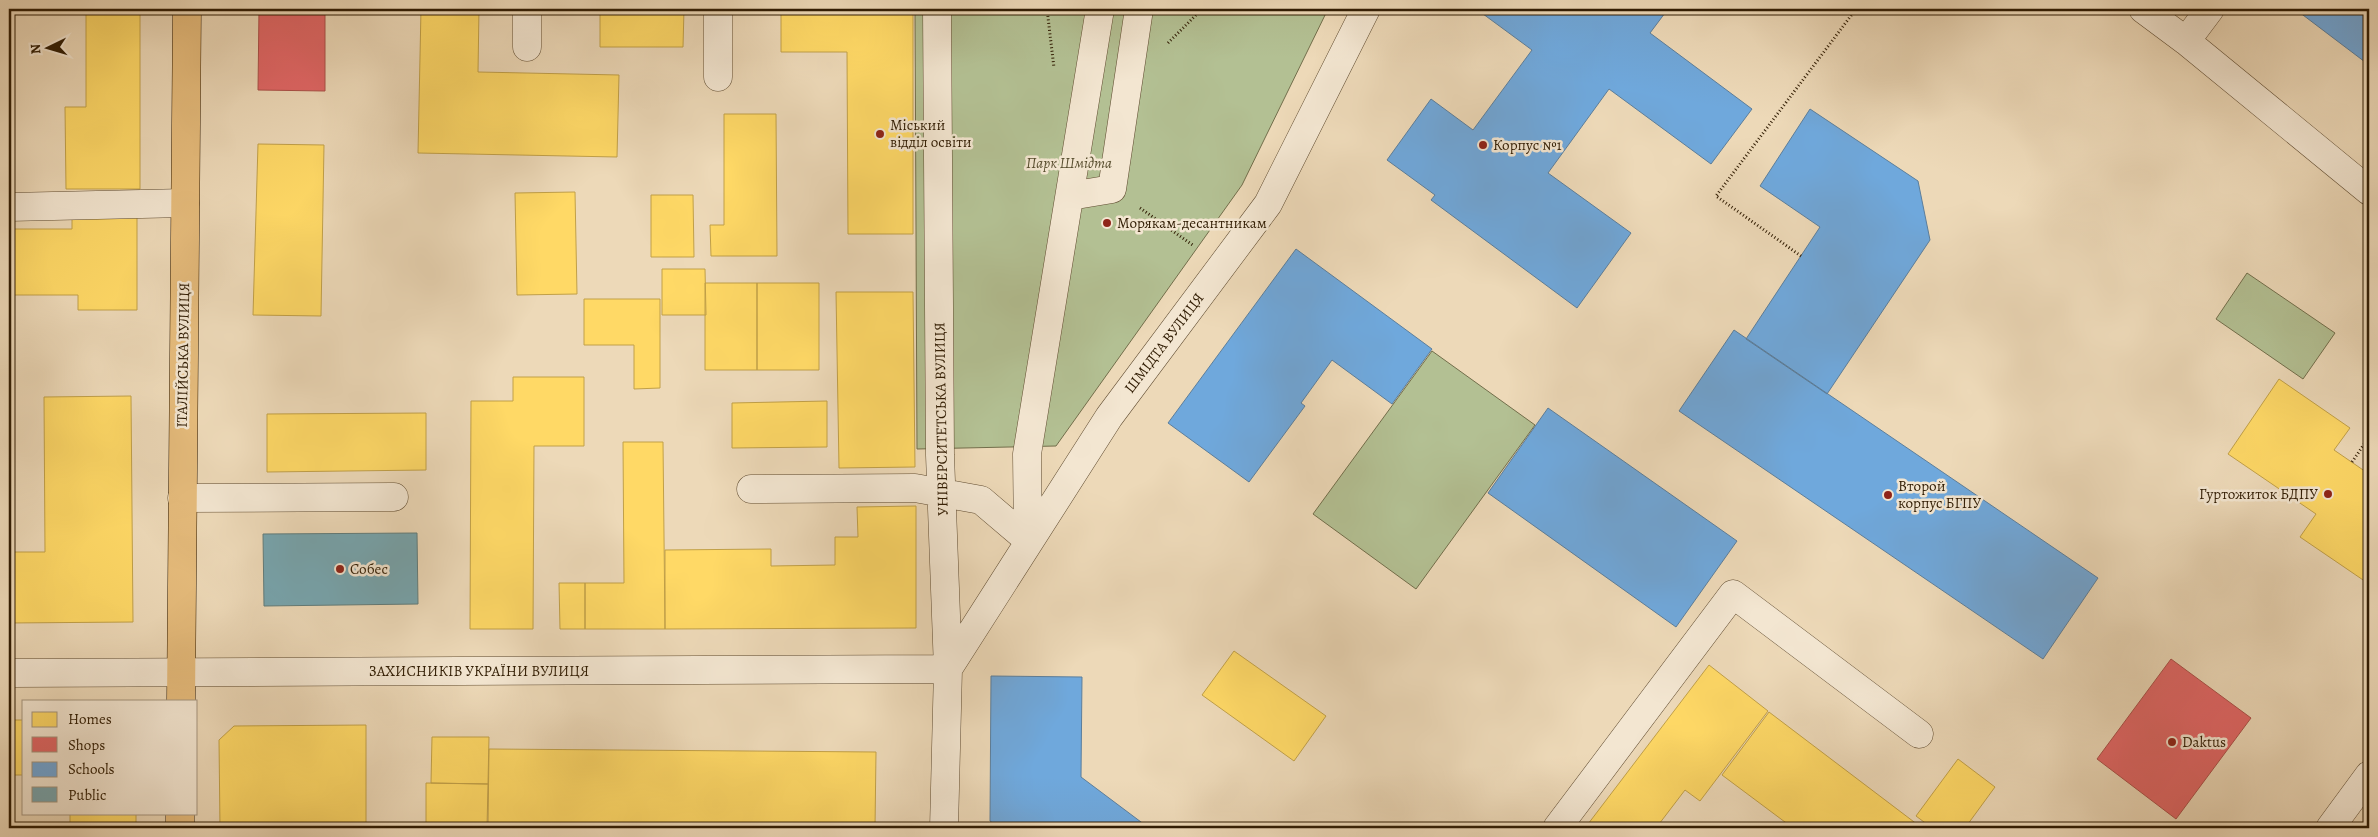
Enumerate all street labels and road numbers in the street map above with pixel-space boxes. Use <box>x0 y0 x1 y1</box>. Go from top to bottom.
street label: ІТАЛІЙСЬКА ВУЛИЦЯ <box>172 282 194 428</box>
street label: ШМІДТА ВУЛИЦЯ <box>1120 289 1208 397</box>
street label: УНІВЕРСИТЕТСЬКА ВУЛИЦЯ <box>929 322 953 516</box>
street label: ЗАХИСНИКІВ УКРАЇНИ ВУЛИЦЯ <box>369 661 589 681</box>

